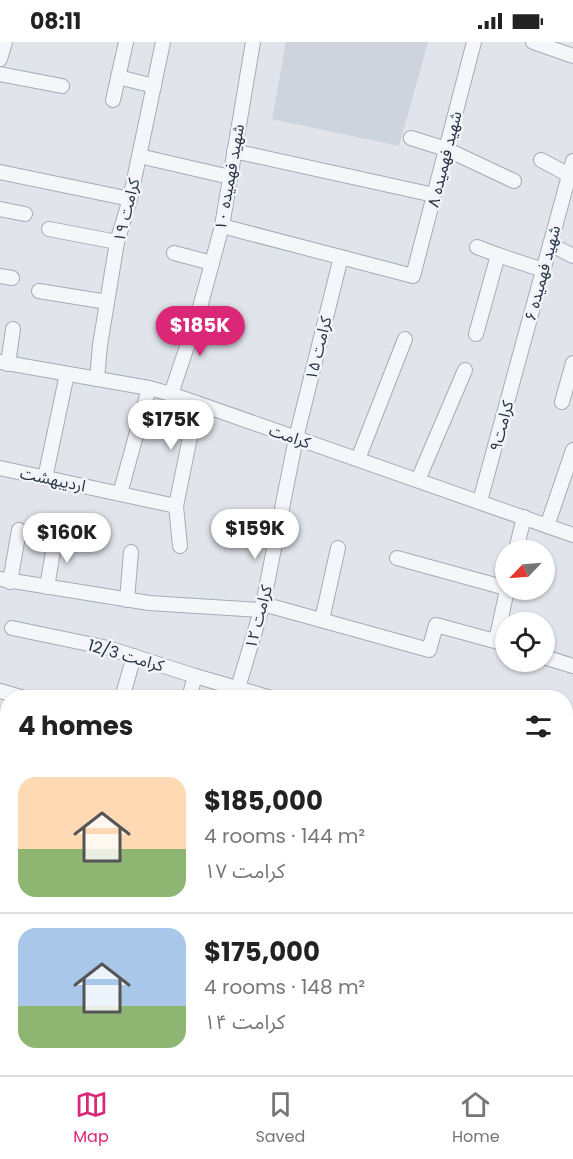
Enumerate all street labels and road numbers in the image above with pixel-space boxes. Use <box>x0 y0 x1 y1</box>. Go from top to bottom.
street label: شهید فهمیده ۸ <box>421 109 468 210</box>
street label: شهید فهمیده ۱۰ <box>209 122 250 232</box>
street label: کرامت ۱۹ <box>107 176 146 244</box>
street label: شهید فهمیده ۶ <box>519 223 566 324</box>
street label: کرامت ۱۵ <box>299 314 338 382</box>
street label: کرامت۹ <box>484 398 519 454</box>
street label: کرامت <box>266 419 314 454</box>
street label: اردیبهشت <box>18 461 88 498</box>
street label: کرامت ۱۲ <box>239 582 278 651</box>
street label: کرامت 12/3 <box>85 634 167 677</box>

